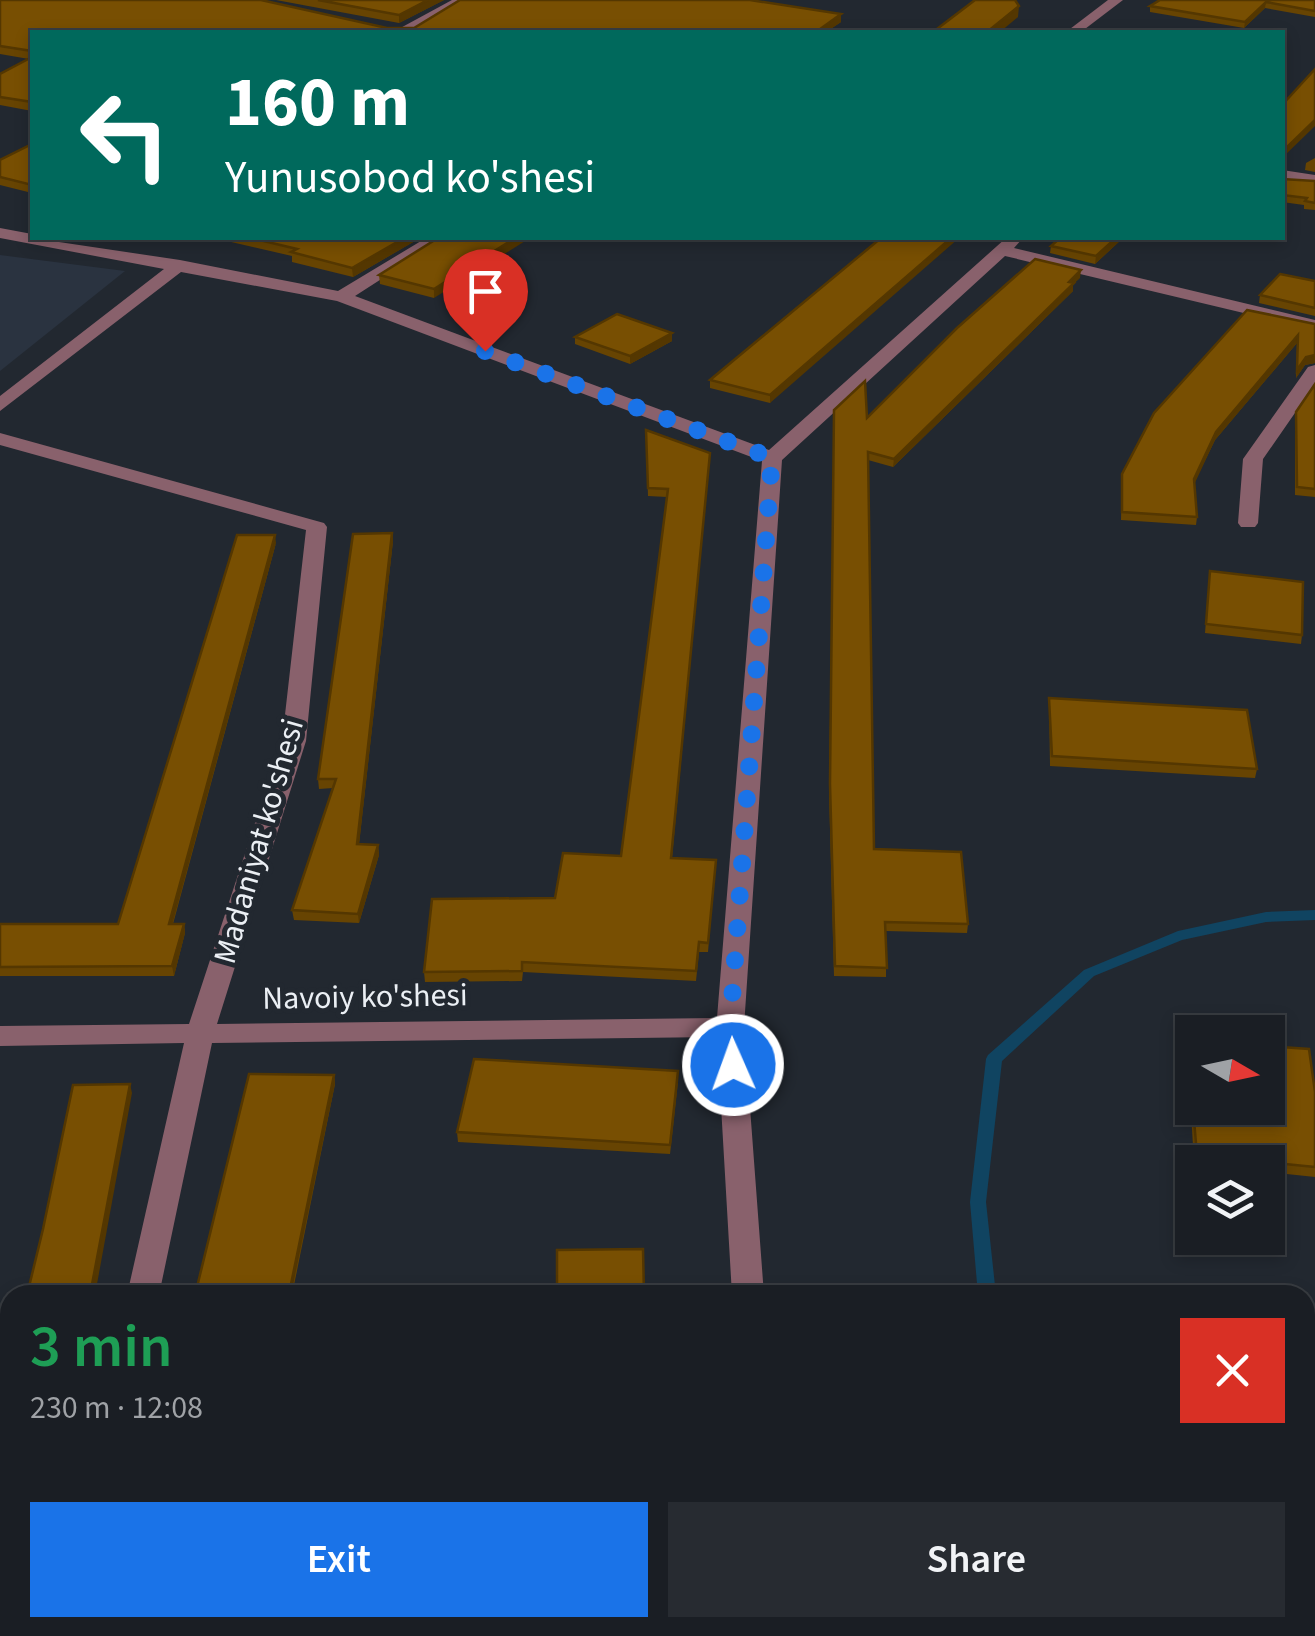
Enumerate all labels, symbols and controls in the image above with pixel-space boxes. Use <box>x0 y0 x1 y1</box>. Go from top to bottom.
text: 160 m <box>225 53 410 153</box>
icon: left <box>60 70 190 200</box>
text: Yunusobod ko'shesi <box>225 146 595 210</box>
pin <box>443 249 528 352</box>
icon: arrive <box>458 264 513 319</box>
street label: Madaniyat ko'shesi <box>202 713 316 969</box>
street label: Navoiy ko'shesi <box>262 972 468 1022</box>
position arrow <box>681 1013 785 1117</box>
north arrow <box>1175 1015 1285 1125</box>
map controls <box>1175 1015 1285 1255</box>
button: layers <box>1175 1145 1285 1255</box>
text: 3 min <box>30 1305 173 1390</box>
button: close <box>1180 1318 1285 1423</box>
text: 230 m · 12:08 <box>30 1385 203 1431</box>
button: Exit <box>30 1502 648 1617</box>
button: Share <box>668 1502 1285 1617</box>

